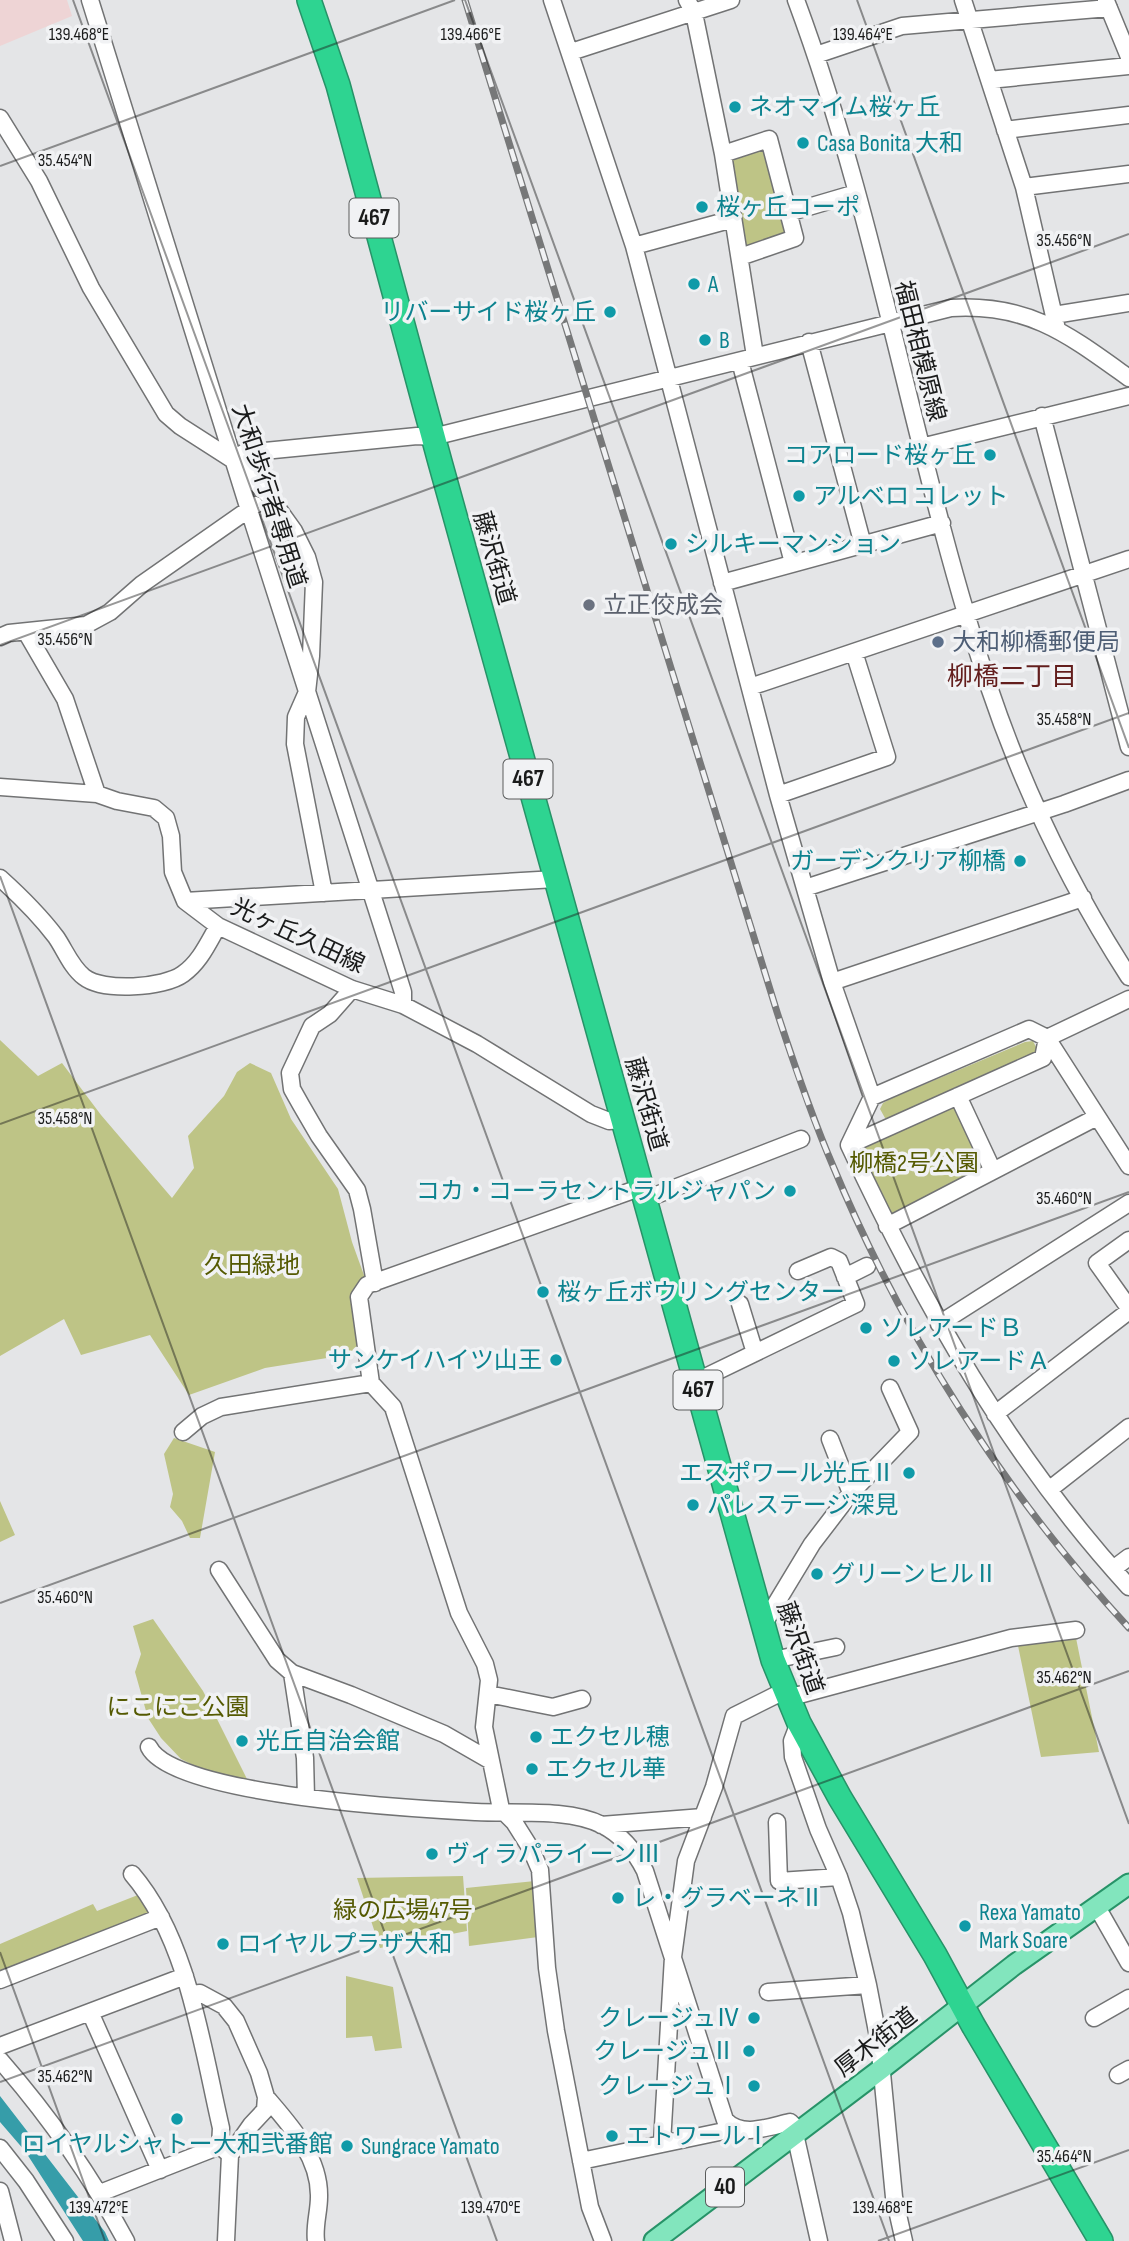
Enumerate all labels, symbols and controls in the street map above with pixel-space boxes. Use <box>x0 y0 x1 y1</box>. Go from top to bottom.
text: 139.468°E <box>49 24 109 45</box>
text: 139.466°E <box>441 24 501 45</box>
text: 139.464°E <box>833 24 893 45</box>
place label: ネオマイム桜ヶ丘 <box>749 93 941 122</box>
marker: ネオマイム桜ヶ丘 <box>727 99 743 115</box>
place label: Casa Bonita 大和 <box>817 129 963 158</box>
marker: Casa Bonita 大和 <box>795 135 811 151</box>
text: 35.454°N <box>38 150 92 171</box>
place label: 桜ヶ丘コーポ <box>716 193 860 222</box>
road number: 467 <box>350 198 398 238</box>
marker: 桜ヶ丘コーポ <box>694 199 710 215</box>
text: 35.456°N <box>1036 230 1092 251</box>
place label: A <box>707 270 719 299</box>
marker: A <box>686 276 702 292</box>
street label: 福田相模原線 <box>889 278 951 424</box>
place label: リバーサイド桜ヶ丘 <box>380 298 596 327</box>
marker: リバーサイド桜ヶ丘 <box>602 304 618 320</box>
place label: B <box>719 326 730 355</box>
marker: B <box>697 332 713 348</box>
street label: 大和歩行者専用道 <box>226 400 312 592</box>
place label: コアロード桜ヶ丘 <box>784 441 976 470</box>
marker: コアロード桜ヶ丘 <box>982 447 998 463</box>
place label: アルベロ コレット <box>813 482 1009 511</box>
marker: アルベロ コレット <box>791 488 807 504</box>
street label: 藤沢街道 <box>467 508 521 608</box>
place label: シルキーマンション <box>685 530 901 559</box>
marker: シルキーマンション <box>663 536 679 552</box>
place label: 立正佼成会 <box>603 591 723 620</box>
marker: 立正佼成会 <box>581 597 597 613</box>
place label: 大和柳橋郵便局 <box>952 628 1120 657</box>
text: 35.456°N <box>37 629 93 650</box>
marker: 大和柳橋郵便局 <box>930 634 946 650</box>
district label: 柳橋二丁目 <box>947 662 1077 693</box>
text: 35.458°N <box>1036 709 1092 730</box>
road number: 467 <box>504 760 552 799</box>
place label: ガーデンクリア柳橋 <box>790 847 1006 876</box>
marker: ガーデンクリア柳橋 <box>1012 853 1028 869</box>
street label: 光ヶ丘久田線 <box>227 892 369 980</box>
street label: 藤沢街道 <box>619 1054 673 1154</box>
text: 35.458°N <box>37 1108 93 1129</box>
park label: 柳橋2号公園 <box>849 1149 979 1178</box>
place label: コカ・コーラセントラルジャパン <box>416 1177 776 1206</box>
marker: コカ・コーラセントラルジャパン <box>782 1183 798 1199</box>
text: 35.460°N <box>1036 1188 1092 1209</box>
park label: 久田緑地 <box>204 1251 300 1280</box>
place label: 桜ヶ丘ボウリングセンター <box>557 1278 845 1307</box>
marker: 桜ヶ丘ボウリングセンター <box>535 1284 551 1300</box>
place label: ソレアードＢ <box>880 1314 1023 1343</box>
marker: ソレアードＢ <box>858 1320 874 1336</box>
place label: サンケイハイツ山王 <box>327 1346 542 1375</box>
place label: ソレアードＡ <box>908 1347 1051 1376</box>
marker: サンケイハイツ山王 <box>548 1352 564 1368</box>
marker: ソレアードＡ <box>886 1353 902 1369</box>
road number: 467 <box>674 1371 722 1410</box>
place label: エスポワール光丘Ⅱ <box>679 1459 895 1488</box>
marker: エスポワール光丘Ⅱ <box>901 1465 917 1481</box>
place label: パレステージ深見 <box>707 1491 899 1520</box>
marker: パレステージ深見 <box>685 1497 701 1513</box>
place label: グリーンヒルⅡ <box>831 1560 998 1589</box>
marker: グリーンヒルⅡ <box>809 1566 825 1582</box>
text: 35.460°N <box>37 1587 93 1608</box>
street label: 藤沢街道 <box>771 1598 829 1698</box>
text: 35.462°N <box>1036 1667 1092 1688</box>
park label: にこにこ公園 <box>106 1693 250 1722</box>
place label: エクセル穂 <box>550 1723 670 1752</box>
place label: 光丘自治会館 <box>256 1727 400 1756</box>
marker: エクセル穂 <box>528 1729 544 1745</box>
marker: 光丘自治会館 <box>234 1733 250 1749</box>
place label: エクセル華 <box>546 1755 666 1784</box>
marker: エクセル華 <box>524 1761 540 1777</box>
place label: ヴィラパライーンⅢ <box>446 1840 661 1869</box>
marker: ヴィラパライーンⅢ <box>424 1846 440 1862</box>
place label: レ・グラベーネⅡ <box>632 1884 824 1913</box>
marker: レ・グラベーネⅡ <box>610 1890 626 1906</box>
park label: 緑の広場47号 <box>333 1896 473 1925</box>
place label: Rexa Yamato Mark Soare <box>979 1898 1081 1955</box>
marker: Rexa Yamato Mark Soare <box>957 1918 973 1934</box>
place label: ロイヤルプラザ大和 <box>237 1930 452 1959</box>
marker: ロイヤルプラザ大和 <box>215 1936 231 1952</box>
street label: 厚木街道 <box>829 2001 923 2083</box>
place label: クレージュⅣ <box>598 2004 740 2033</box>
marker: クレージュⅣ <box>746 2010 762 2026</box>
place label: クレージュⅡ <box>593 2037 735 2066</box>
marker: クレージュⅡ <box>741 2043 757 2059</box>
text: 35.462°N <box>37 2066 93 2087</box>
place label: クレージュⅠ <box>598 2072 740 2101</box>
marker: クレージュⅠ <box>746 2078 762 2094</box>
marker: ロイヤルシャトー大和弐番館 <box>169 2111 185 2127</box>
place label: エトワールⅠ <box>626 2122 770 2151</box>
marker: エトワールⅠ <box>604 2128 620 2144</box>
place label: ロイヤルシャトー大和弐番館 <box>21 2130 333 2159</box>
place label: Sungrace Yamato <box>361 2132 500 2161</box>
marker: Sungrace Yamato <box>339 2138 355 2154</box>
text: 35.464°N <box>1036 2146 1092 2167</box>
road number: 40 <box>706 2168 744 2206</box>
text: 139.472°E <box>69 2197 129 2218</box>
text: 139.470°E <box>461 2197 521 2218</box>
text: 139.468°E <box>853 2197 913 2218</box>

